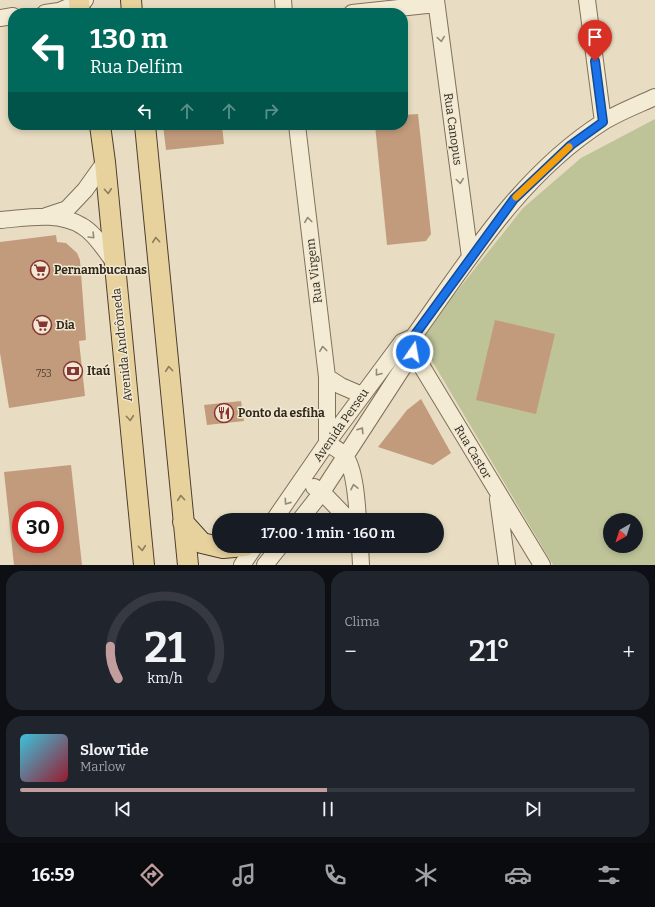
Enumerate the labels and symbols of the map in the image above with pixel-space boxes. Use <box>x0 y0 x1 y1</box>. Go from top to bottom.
pin <box>578 20 612 61</box>
one-way arrow <box>436 36 445 42</box>
street label: Rua Canopus <box>441 92 465 166</box>
one-way arrow <box>455 178 464 184</box>
one-way arrow <box>103 188 112 194</box>
one-way arrow <box>304 217 313 223</box>
one-way arrow <box>88 231 95 239</box>
one-way arrow <box>152 237 161 243</box>
street label: Rua Virgem <box>303 237 325 304</box>
supermarket icon: Pernambucanas <box>29 259 51 281</box>
place label: Pernambucanas <box>54 263 147 277</box>
street label: Avenida Andrômeda <box>109 287 135 402</box>
supermarket icon: Dia <box>31 314 53 336</box>
place label: Dia <box>56 318 75 332</box>
position arrow <box>392 331 434 373</box>
one-way arrow <box>319 346 328 353</box>
bank icon: Itaú <box>62 360 84 382</box>
place label: Itaú <box>87 364 111 378</box>
one-way arrow <box>164 366 173 372</box>
house number: 753 <box>36 368 52 380</box>
one-way arrow <box>376 369 383 376</box>
street label: Avenida Perseu <box>311 385 372 464</box>
restaurant icon: Ponto da esfiha <box>213 402 235 424</box>
place label: Ponto da esfiha <box>238 406 325 420</box>
one-way arrow <box>125 415 134 421</box>
street label: Rua Castor <box>451 423 495 482</box>
one-way arrow <box>357 427 364 434</box>
one-way arrow <box>350 484 358 490</box>
one-way arrow <box>177 495 186 501</box>
one-way arrow <box>285 498 292 505</box>
speed limit sign: 30 <box>12 501 64 553</box>
north arrow <box>603 513 643 553</box>
one-way arrow <box>137 545 146 551</box>

